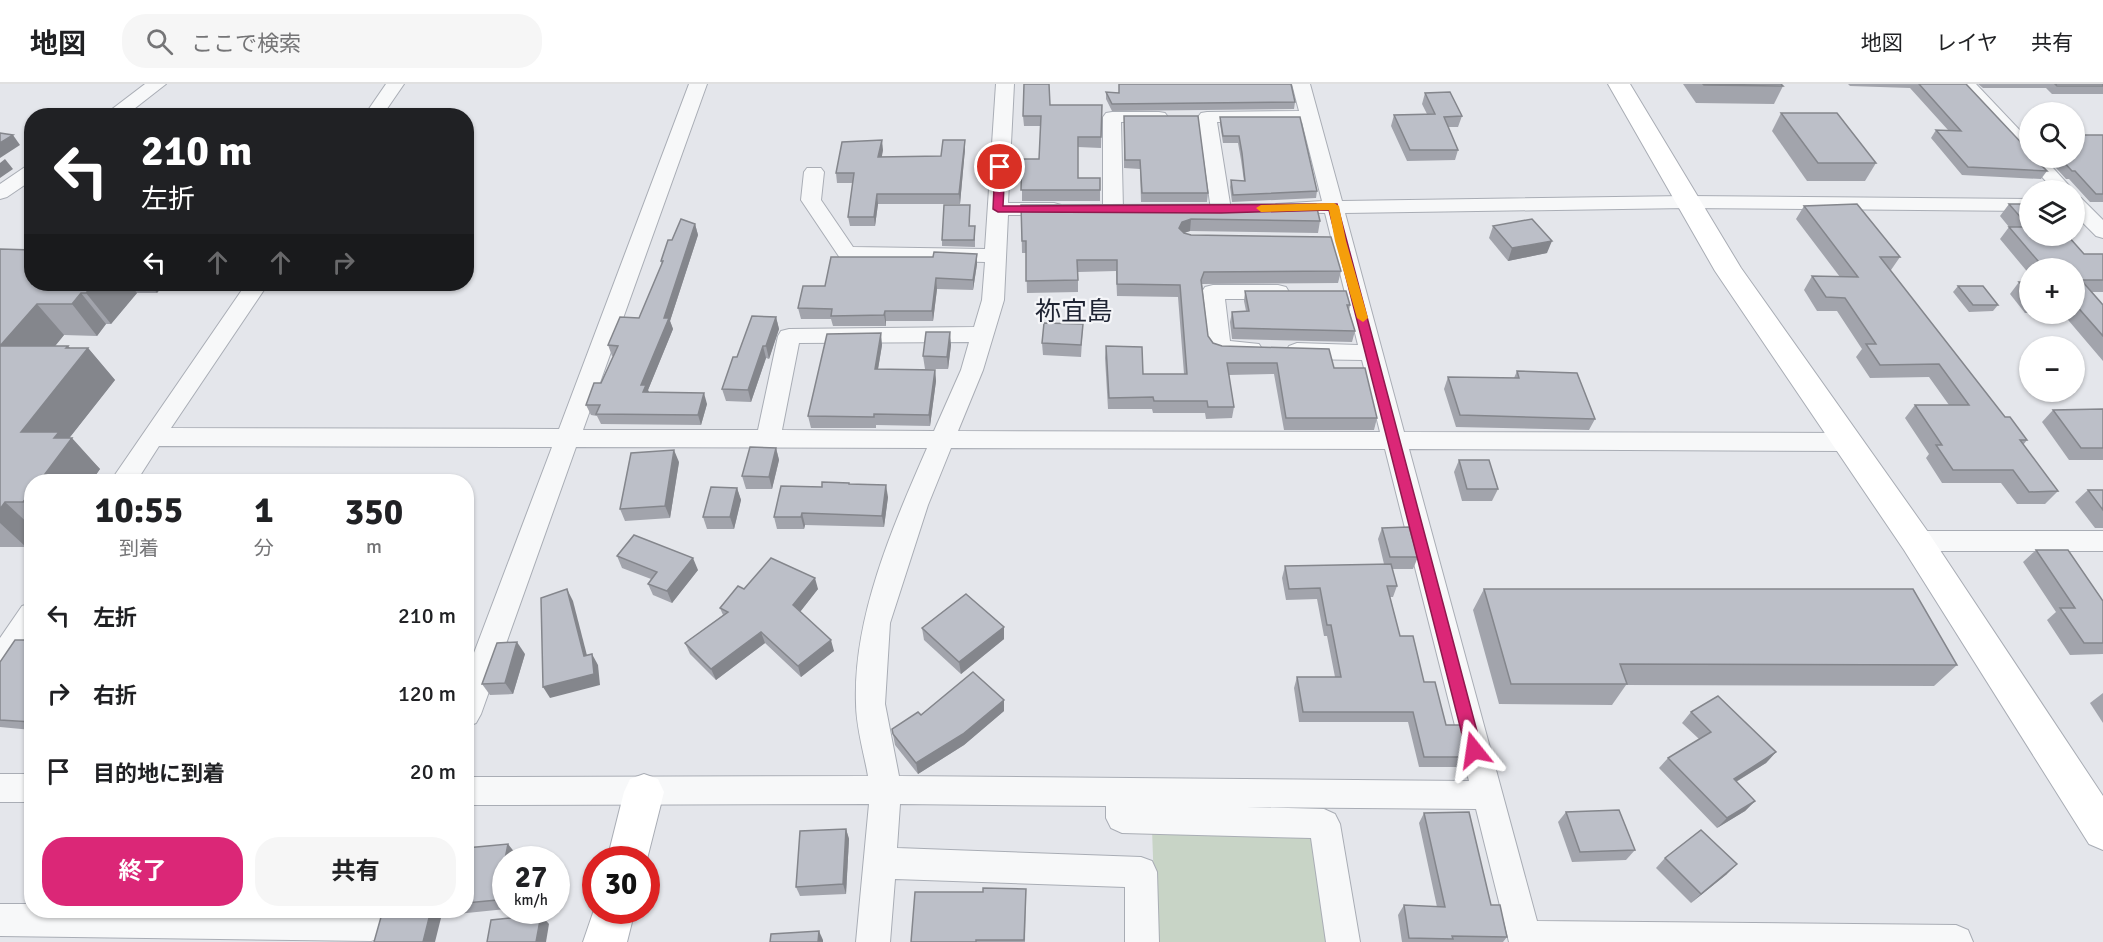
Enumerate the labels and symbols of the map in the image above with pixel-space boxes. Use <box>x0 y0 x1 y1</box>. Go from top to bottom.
pin <box>974 141 1025 192</box>
district label: 祢宜島 <box>1035 296 1113 328</box>
position arrow <box>1442 718 1506 782</box>
speed limit sign: 30 <box>582 846 660 924</box>

